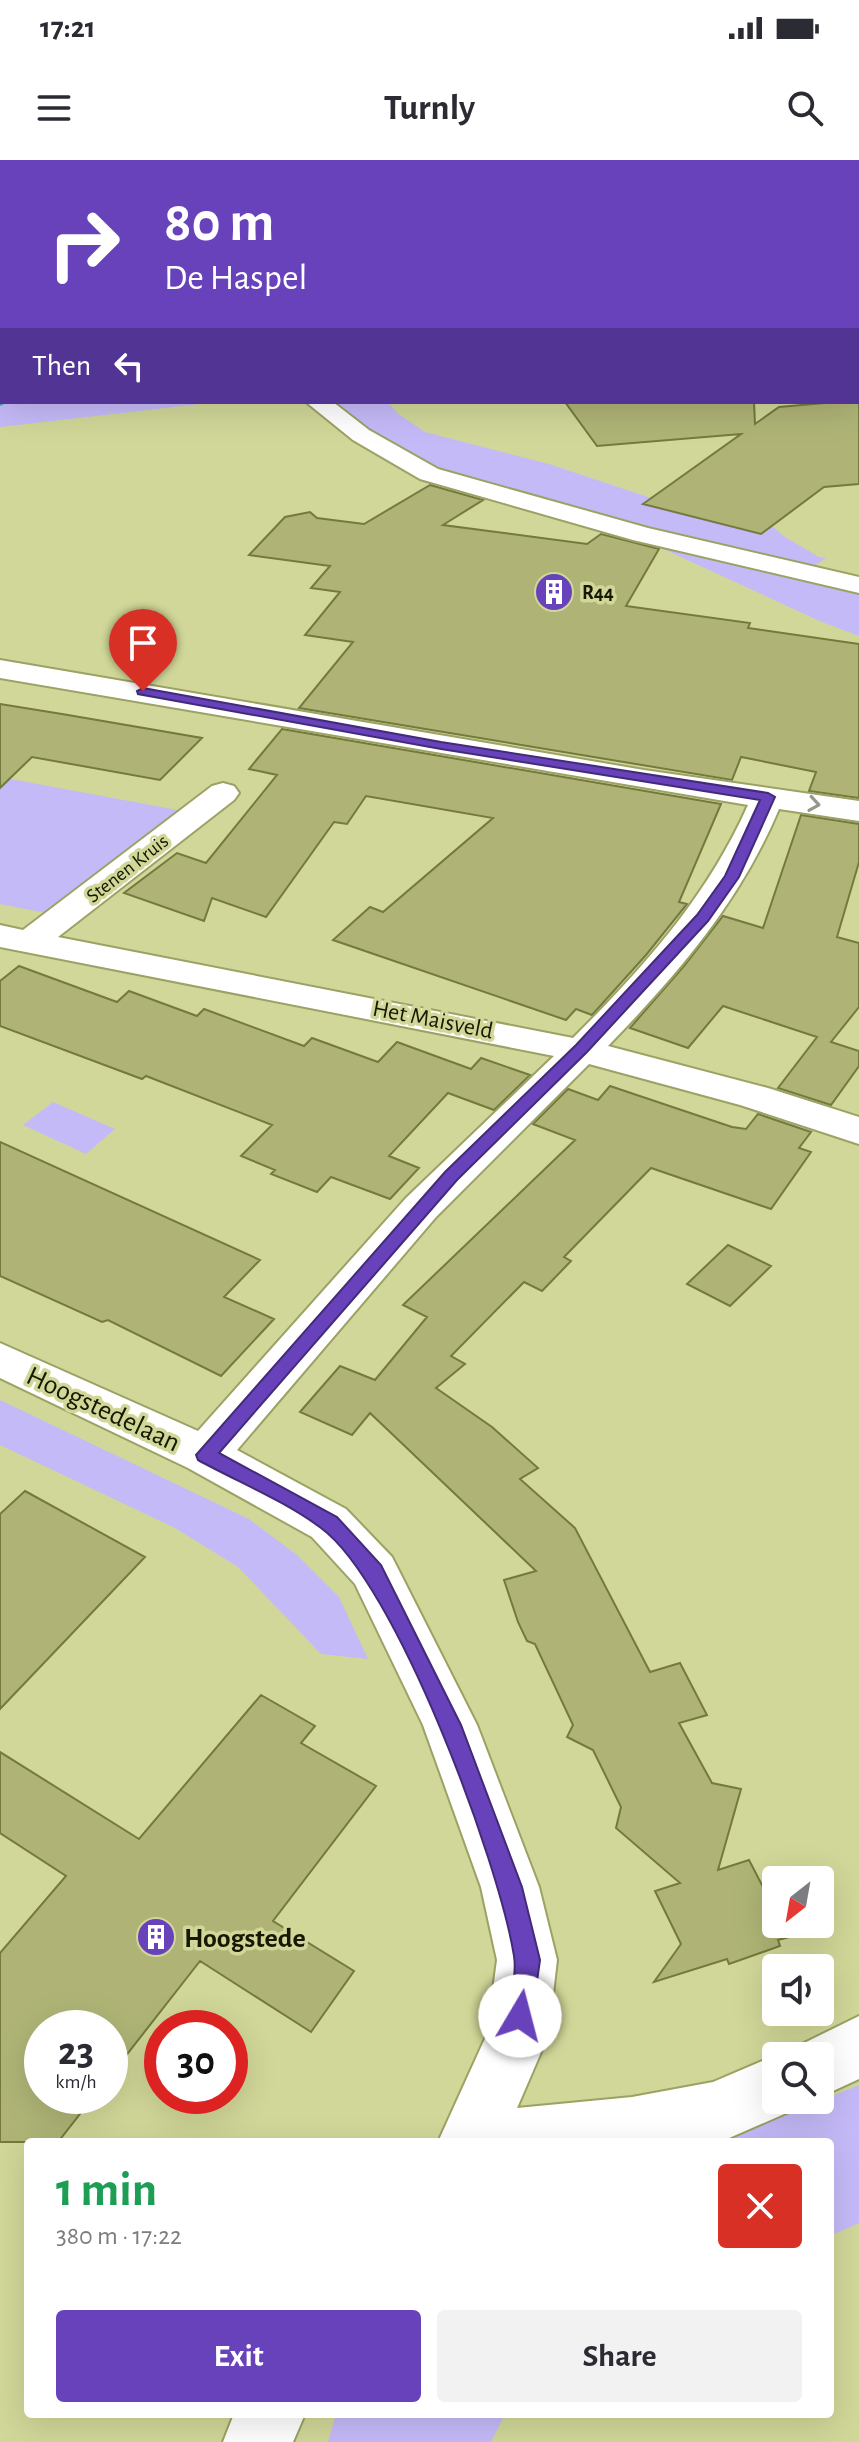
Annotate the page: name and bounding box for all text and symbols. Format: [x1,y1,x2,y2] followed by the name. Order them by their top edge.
[40,13,96,43] text: 17:21
[32,86,76,130] icon: menu
[783,86,827,130] icon: search
[384,90,475,126] text: Turnly
[32,192,136,296] icon: right
[164,195,274,251] text: 80 m
[164,260,307,296] text: De Haspel
[107,344,151,388] icon: left
[32,351,91,381] text: Then
[533,571,575,613] building icon: R44
[582,583,614,603] place label: R44
[109,609,177,691] pin
[121,621,165,665] icon: arrive
[807,795,820,812] one-way arrow
[83,831,172,907] street label: Stenen Kruis
[370,997,495,1043] street label: Het Maisveld
[22,1362,184,1458] street label: Hoogstedelaan
[762,1866,834,1938] north arrow
[762,1866,834,2114] map controls
[135,1916,177,1958] building icon: Hoogstede
[184,1925,306,1953] place label: Hoogstede
[762,1954,834,2026] button: sound
[478,1974,562,2058] position arrow
[144,2010,248,2114] speed limit sign: 30
[58,2032,94,2072] text: 23
[762,2042,834,2114] button: search
[55,2072,97,2092] text: km/h
[718,2164,802,2248] button: close
[56,2167,157,2215] text: 1 min
[56,2223,182,2249] text: 380 m · 17:22
[56,2310,421,2402] button: Exit
[437,2310,802,2402] button: Share

